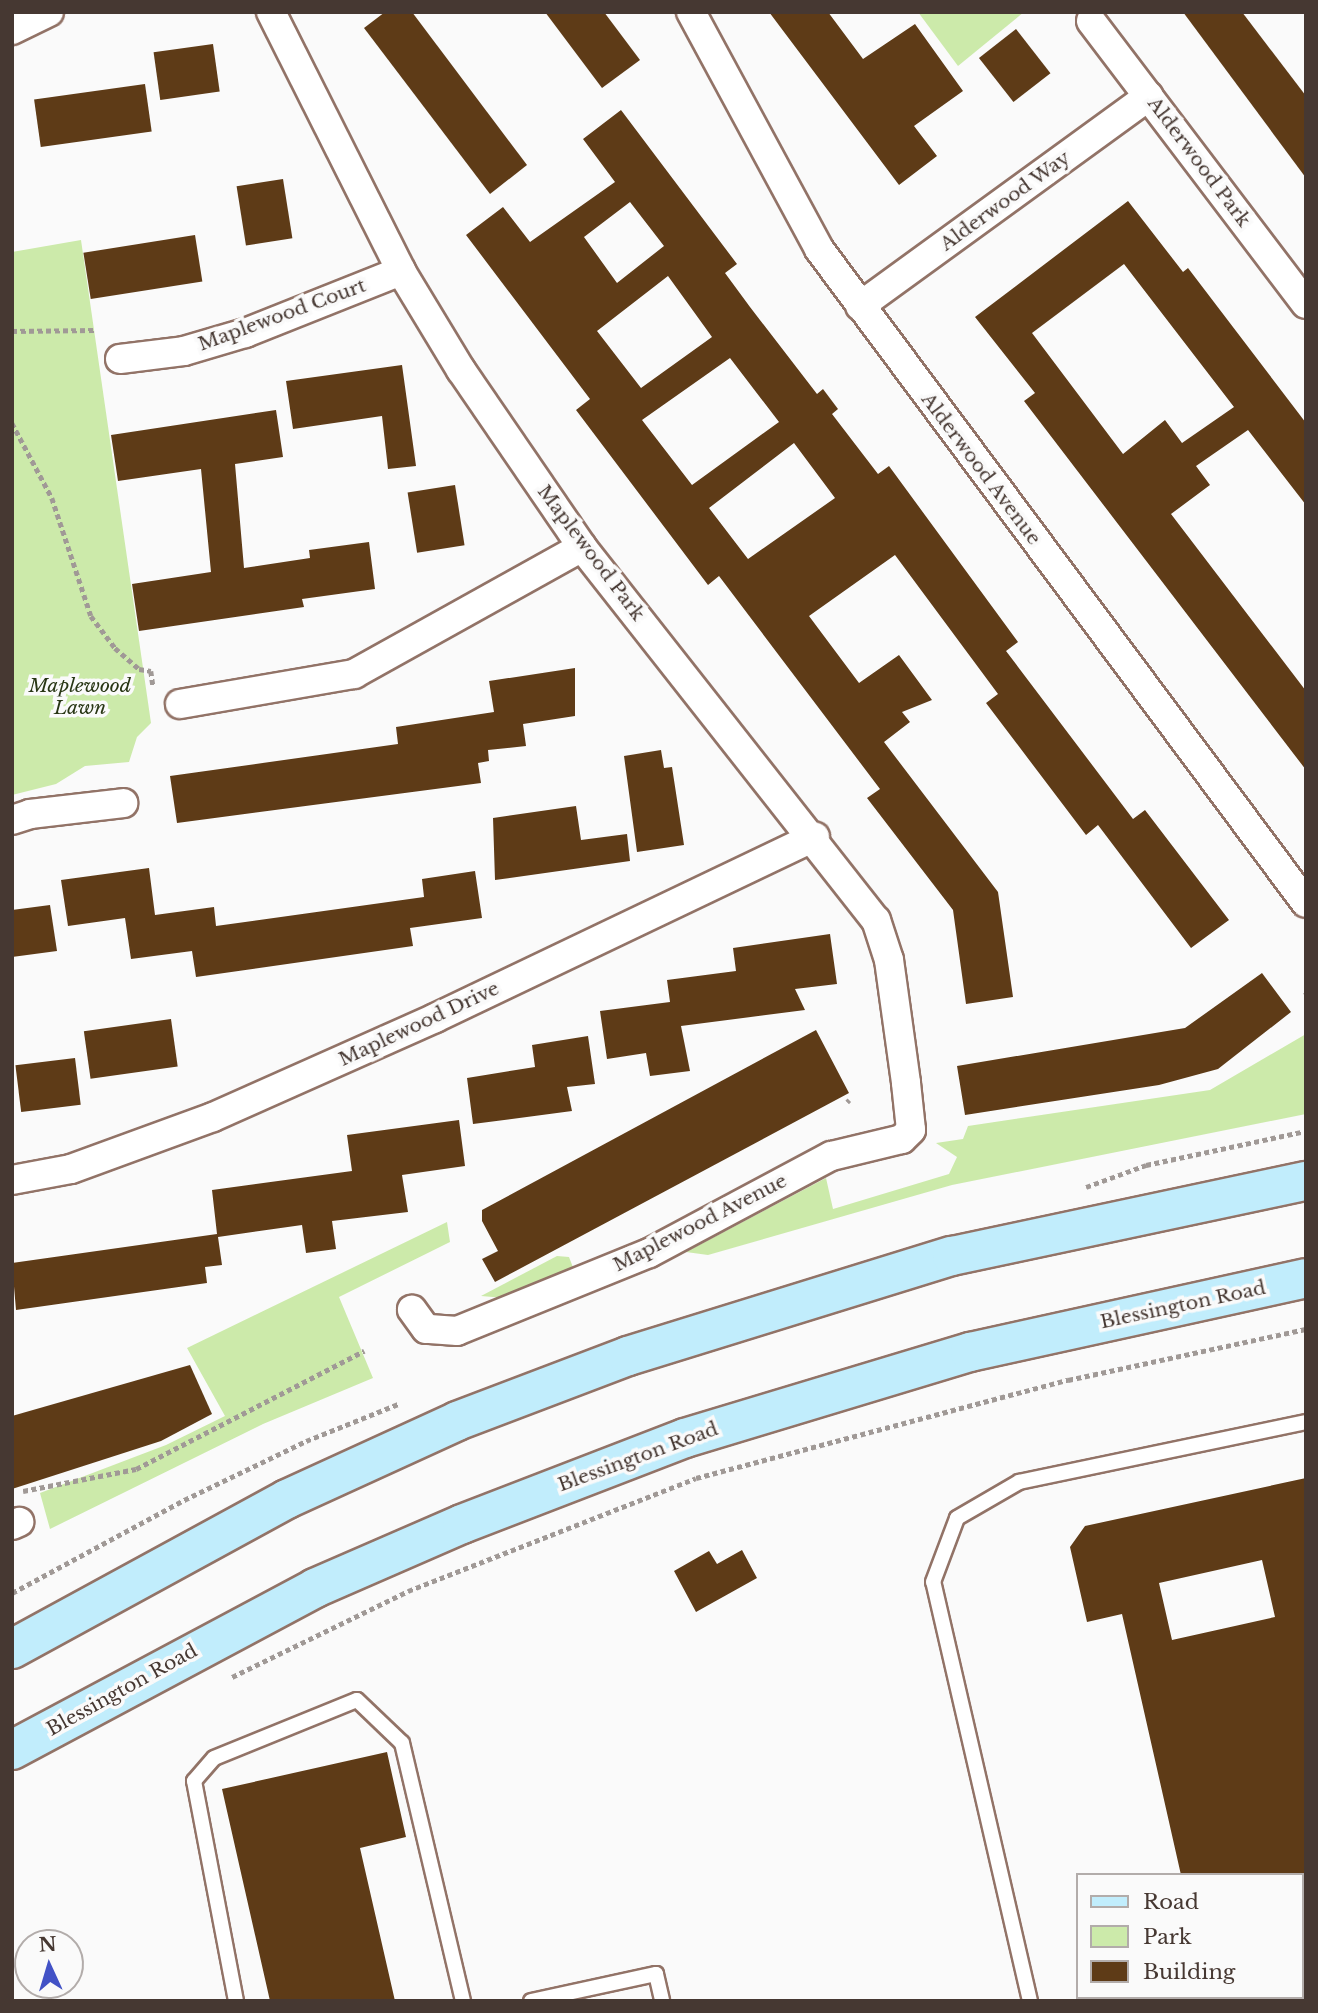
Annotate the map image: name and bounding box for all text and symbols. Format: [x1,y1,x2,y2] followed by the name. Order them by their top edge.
[1143,93,1255,231] street label: Alderwood Park
[935,146,1075,256] street label: Alderwood Way
[195,274,369,356] street label: Maplewood Court
[916,388,1046,550] street label: Alderwood Avenue
[533,481,649,625] street label: Maplewood Park
[29,675,131,719] park label: Maplewood Lawn
[335,977,503,1071] street label: Maplewood Drive
[609,1169,791,1277] street label: Maplewood Avenue
[1098,1276,1268,1334] street label: Blessington Road
[555,1417,721,1497] street label: Blessington Road
[43,1639,201,1741] street label: Blessington Road
[1076,1873,1304,1999] legend
[1143,1889,1199,1915] text: Road
[1143,1924,1192,1950] text: Park
[14,1929,84,1999] north arrow
[38,1932,57,1957] text: N
[1143,1959,1235,1985] text: Building

